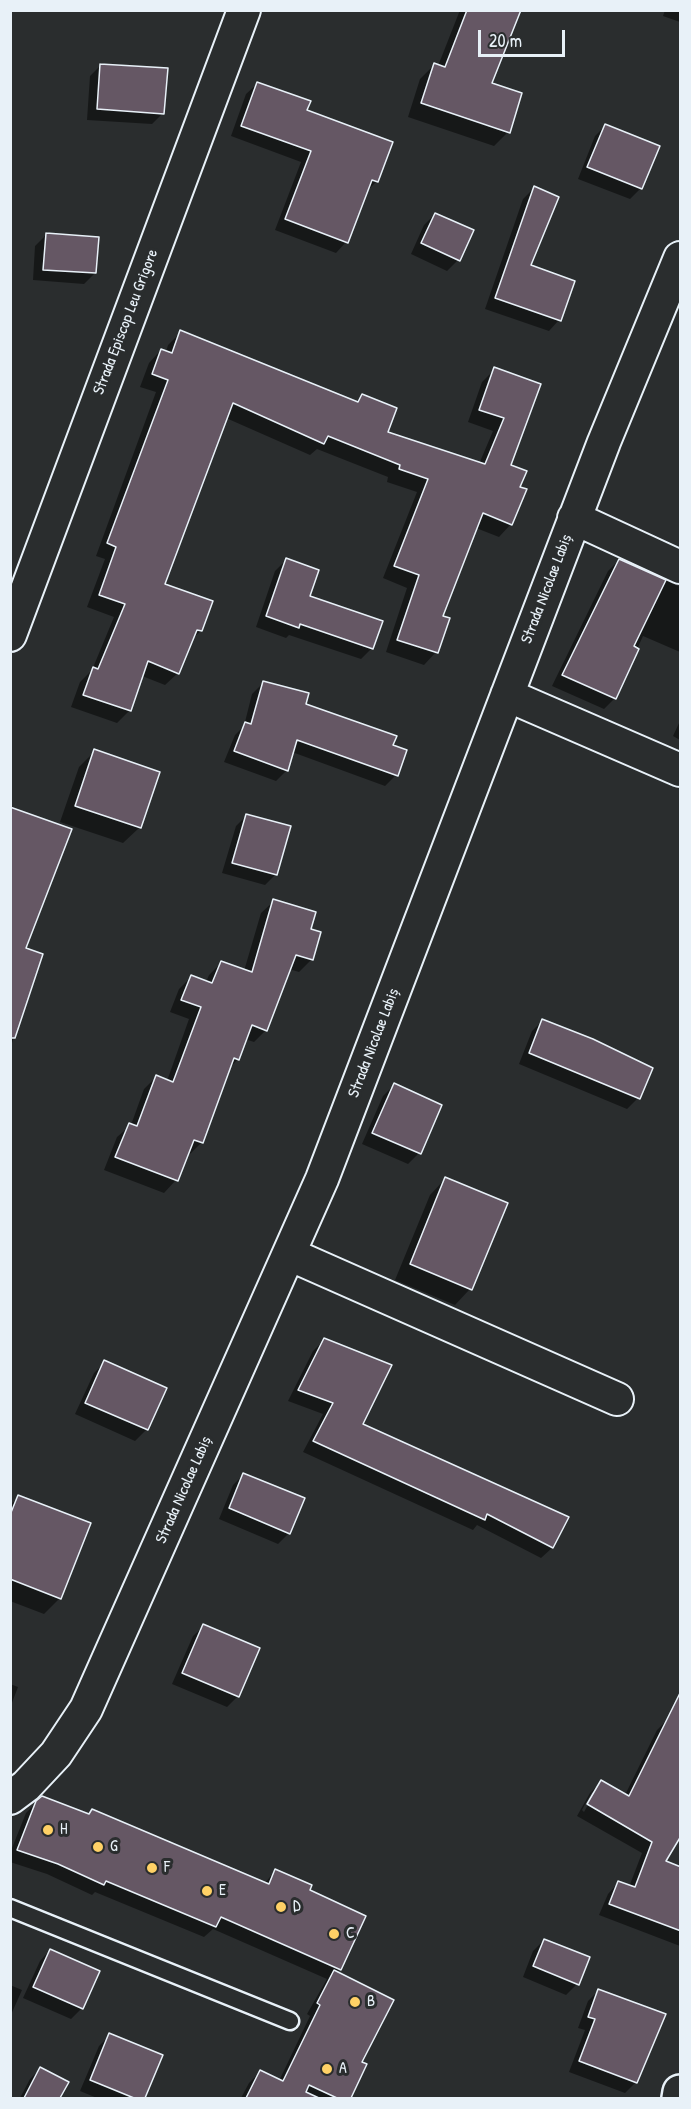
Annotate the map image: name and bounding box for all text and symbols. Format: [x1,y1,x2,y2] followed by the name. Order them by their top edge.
[481,18,568,56] scale bar
[489,28,522,53] text: 20 m
[89,247,163,397] street label: Strada Episcop Leu Grigore
[517,532,577,646] street label: Strada Nicolae Labiș
[344,986,404,1100] street label: Strada Nicolae Labiș
[152,1433,216,1547] street label: Strada Nicolae Labiș
[60,1820,67,1840] place label: H
[41,1823,55,1837] marker: H
[110,1837,118,1857] place label: G
[91,1840,105,1854] marker: G
[164,1858,170,1878] place label: F
[145,1861,159,1875] marker: F
[219,1881,226,1901] place label: E
[200,1884,214,1898] marker: E
[293,1897,301,1917] place label: D
[274,1900,288,1914] marker: D
[346,1924,355,1944] place label: C
[327,1927,341,1941] marker: C
[367,1992,375,2012] place label: B
[348,1995,362,2009] marker: B
[339,2059,347,2079] place label: A
[320,2062,334,2076] marker: A

